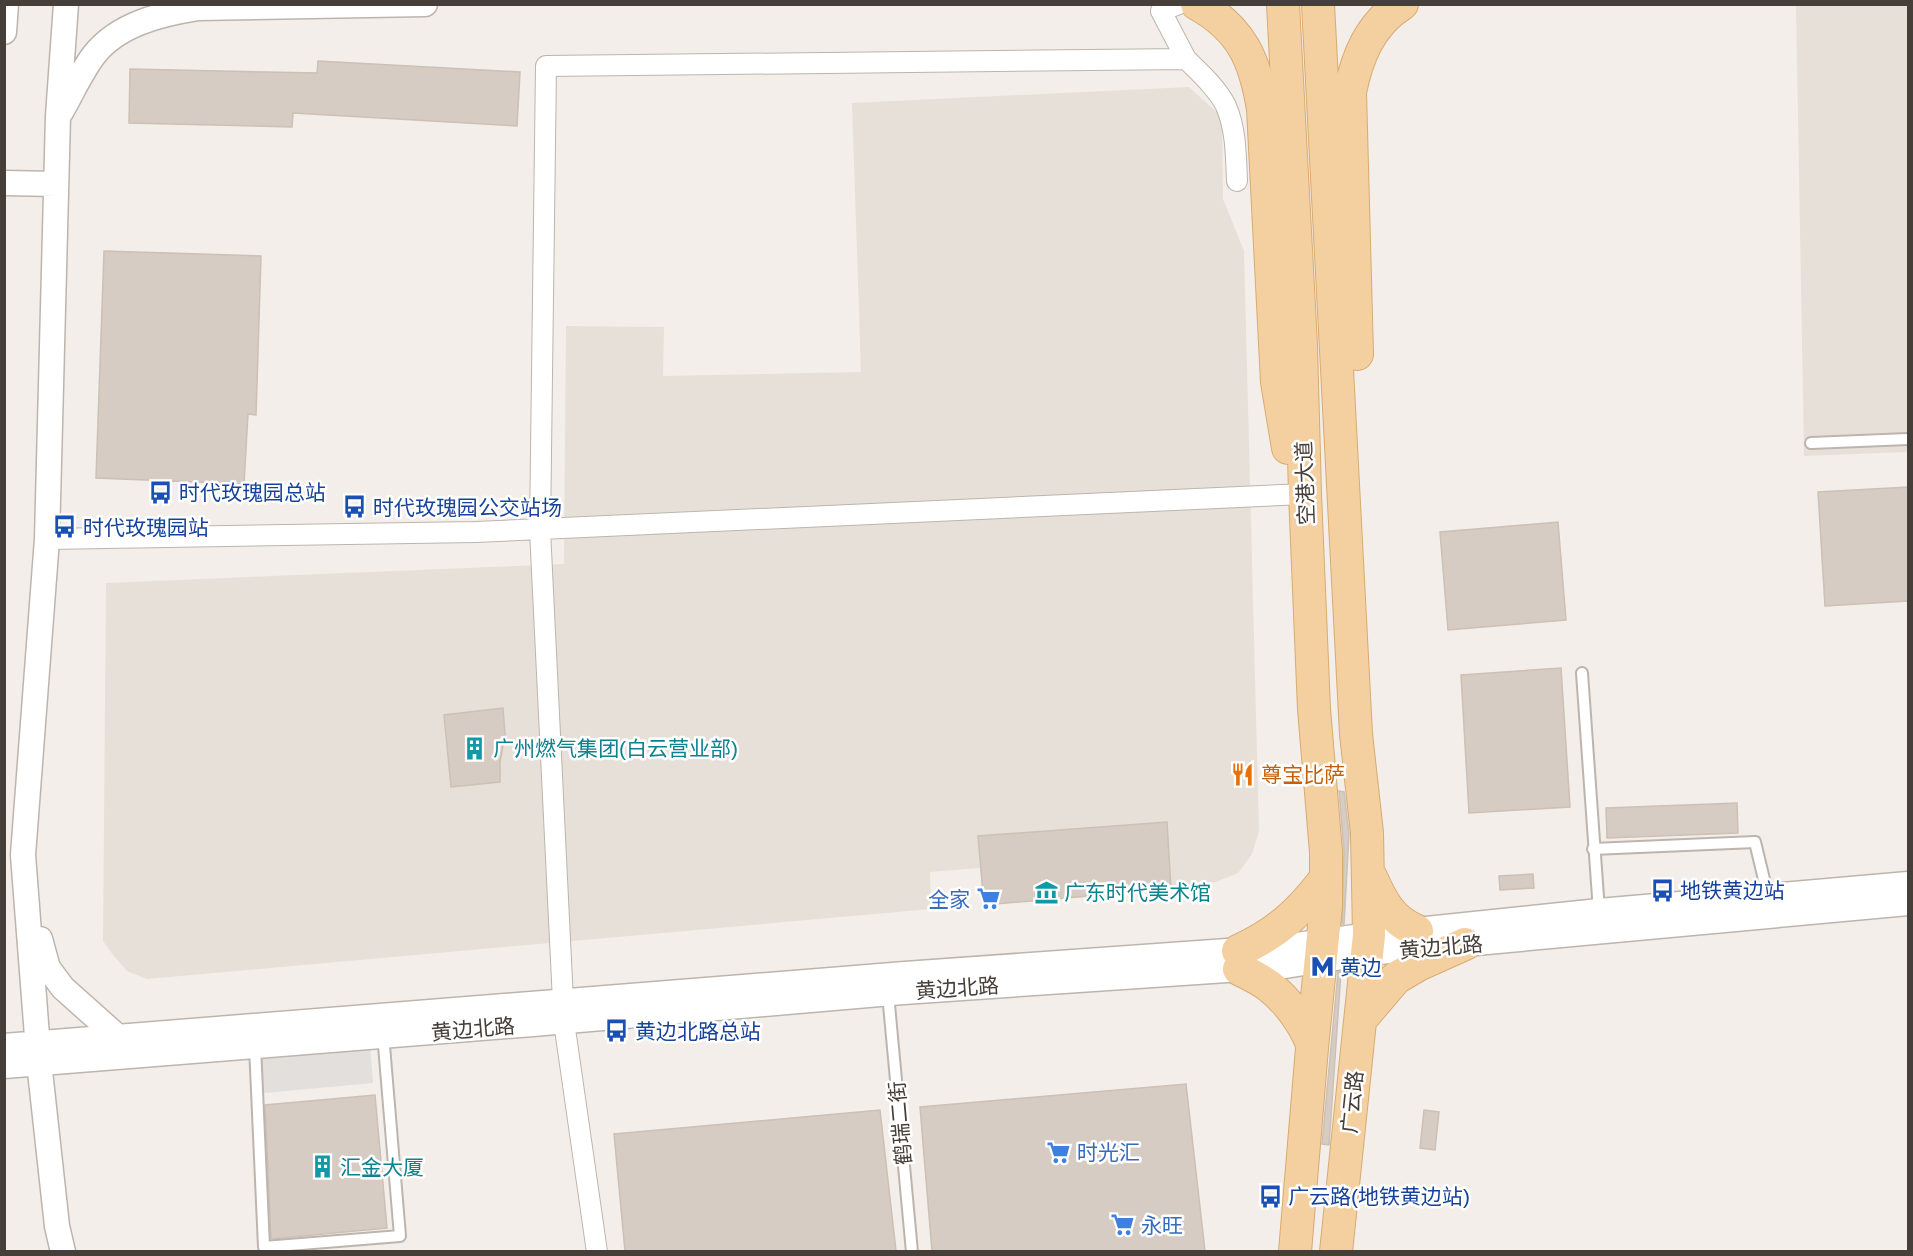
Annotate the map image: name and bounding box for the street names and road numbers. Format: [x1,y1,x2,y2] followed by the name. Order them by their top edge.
[1292,441,1318,525] street label: 空港大道
[1398,932,1484,962] street label: 黄边北路
[914,974,1000,1002] street label: 黄边北路
[430,1014,516,1044] street label: 黄边北路
[1337,1069,1367,1135] street label: 广云路
[885,1080,915,1166] street label: 鹤瑞二街

